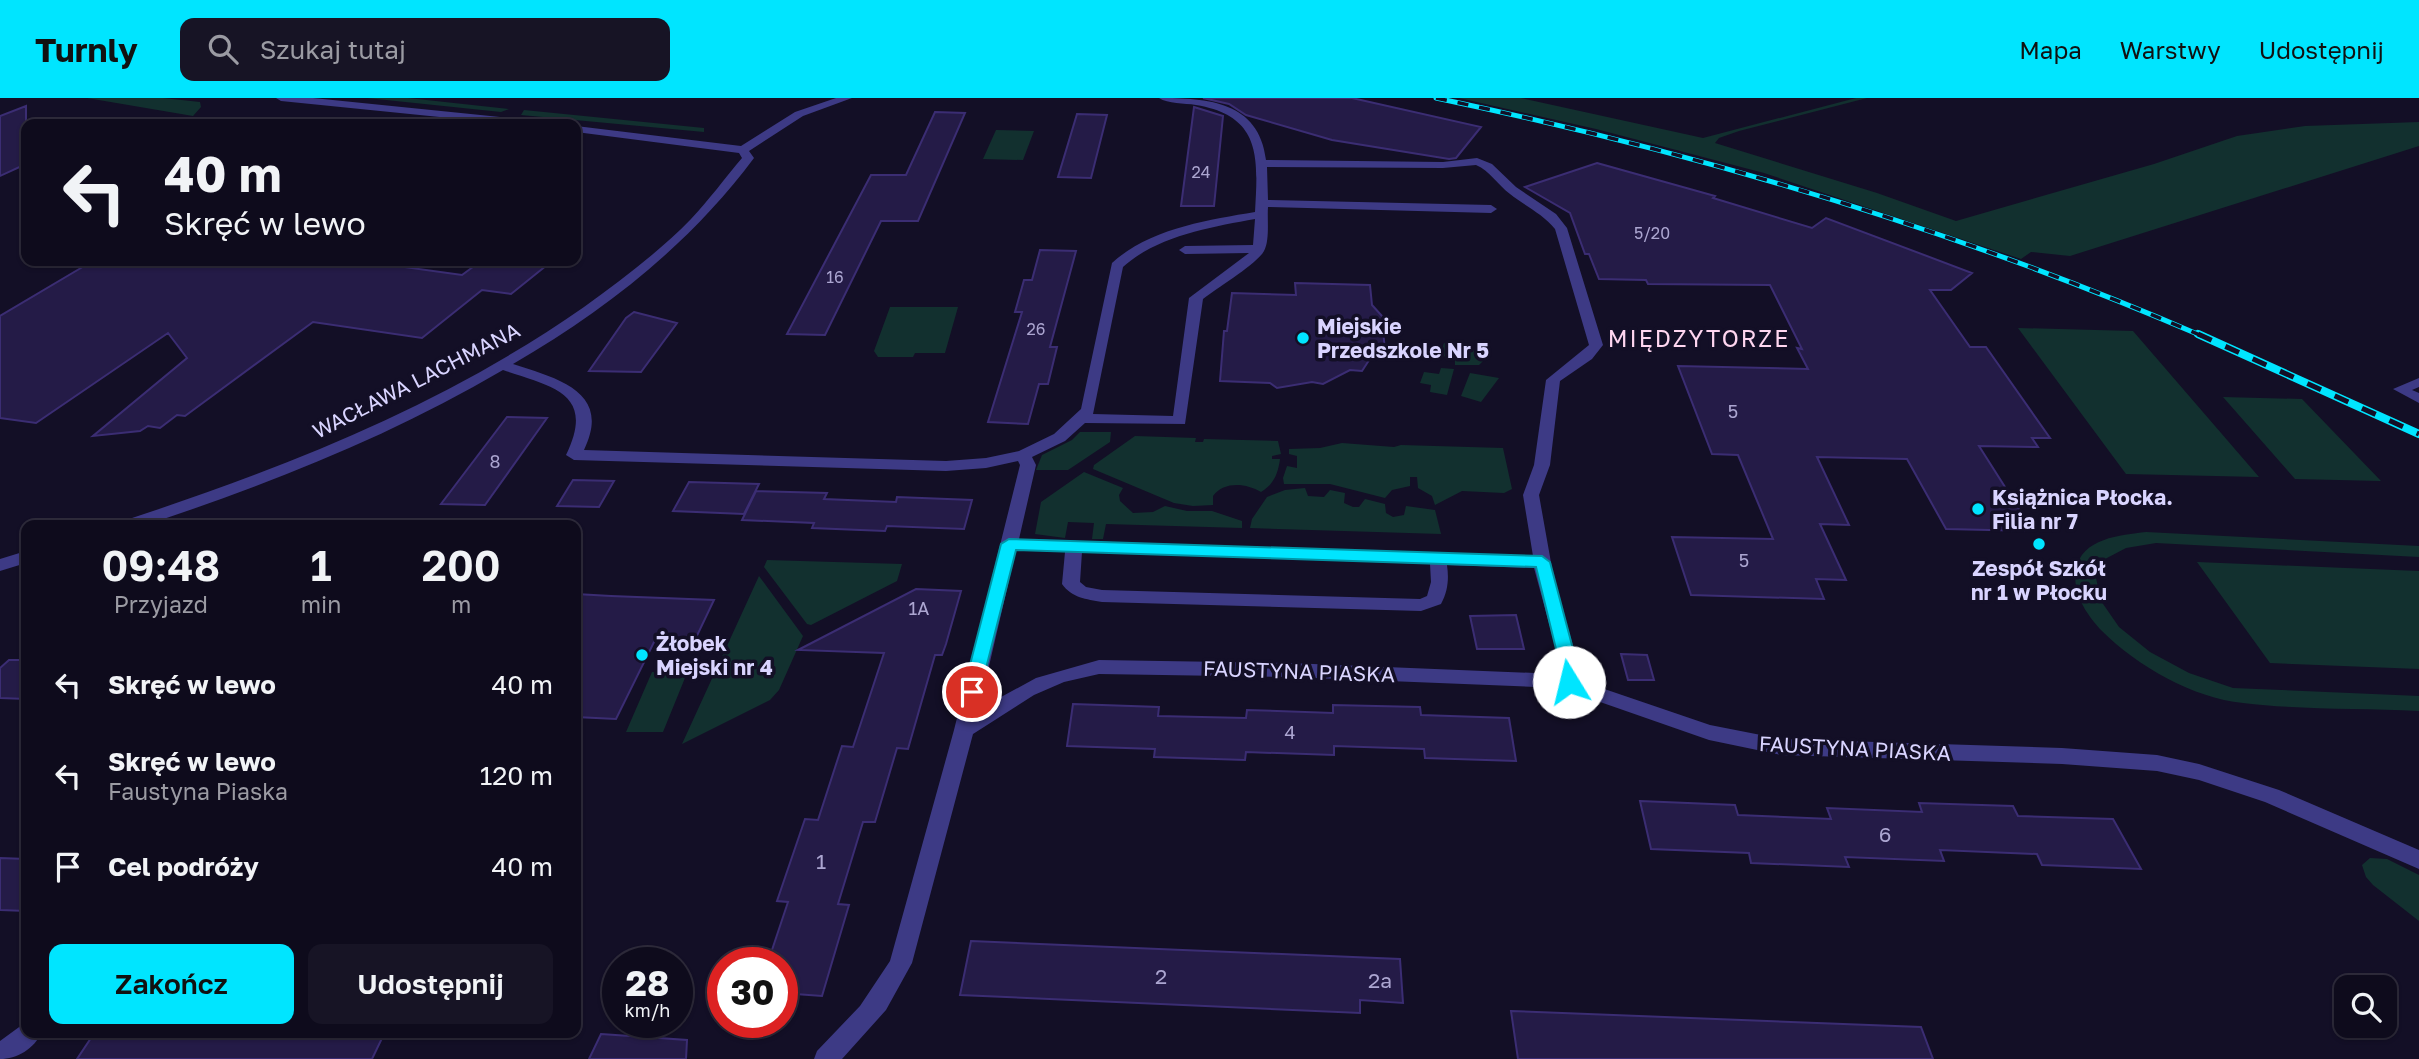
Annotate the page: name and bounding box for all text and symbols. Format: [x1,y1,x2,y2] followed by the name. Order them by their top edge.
[180,18,670,81] search box
[35,30,138,69] text: Turnly
[204,30,242,68] icon: search
[260,34,406,65] text: Szukaj tutaj
[2019,35,2082,64] text: Mapa
[2120,35,2221,64] text: Warstwy
[2259,35,2384,64] text: Udostępnij
[164,144,282,203] text: 40 m
[49,147,140,238] icon: left
[1191,162,1211,182] house number: 24
[164,204,366,242] text: Skręć w lewo
[1634,223,1670,243] house number: 5/20
[826,267,844,287] house number: 16
[1317,313,1489,363] place label: Miejskie Przedszkole Nr 5
[308,316,524,444] street label: WACŁAWA LACHMANA
[1027,319,1045,339] house number: 26
[1608,324,1790,352] district label: MIĘDZYTORZE
[1295,330,1311,346] marker: Miejskie Przedszkole Nr 5
[1728,400,1738,422] house number: 5
[490,450,500,472] house number: 8
[1992,484,2173,534] place label: Książnica Płocka. Filia nr 7
[1970,501,1986,517] marker: Książnica Płocka. Filia nr 7
[2031,536,2047,552] marker: Zespół Szkół nr 1 w Płocku
[101,540,220,590] text: 09:48
[310,540,332,590] text: 1
[422,540,501,590] text: 200
[1739,549,1749,571] house number: 5
[1971,555,2107,605] place label: Zespół Szkół nr 1 w Płocku
[114,590,208,618] text: Przyjazd
[301,590,341,618] text: min
[451,590,471,618] text: m
[909,597,929,619] house number: 1A
[656,630,773,680] place label: Żłobek Miejski nr 4
[1532,645,1606,719] position arrow
[634,647,650,663] marker: Żłobek Miejski nr 4
[1202,655,1396,687] street label: FAUSTYNA PIASKA
[942,662,1002,722] pin
[49,666,87,704] icon: left
[108,669,276,700] text: Skręć w lewo
[492,669,553,700] text: 40 m
[953,673,991,711] icon: arrive
[1285,721,1296,743] house number: 4
[1758,730,1952,766] street label: FAUSTYNA PIASKA
[108,746,276,777] text: Skręć w lewo
[49,757,87,795] icon: left
[480,760,553,791] text: 120 m
[108,777,288,805] text: Faustyna Piaska
[1879,821,1891,847] house number: 6
[49,848,87,886] icon: arrive
[816,848,826,874] house number: 1
[108,851,259,882] text: Cel podróży
[492,851,553,882] text: 40 m
[49,944,294,1024] button: Zakończ
[308,944,553,1024] button: Udostępnij
[707,947,798,1038] speed limit sign: 30
[626,962,669,1004] text: 28
[1155,963,1167,989] house number: 2
[1368,967,1392,993] house number: 2a
[2334,975,2397,1038] map controls
[2334,975,2397,1038] button: search
[625,999,670,1021] text: km/h

